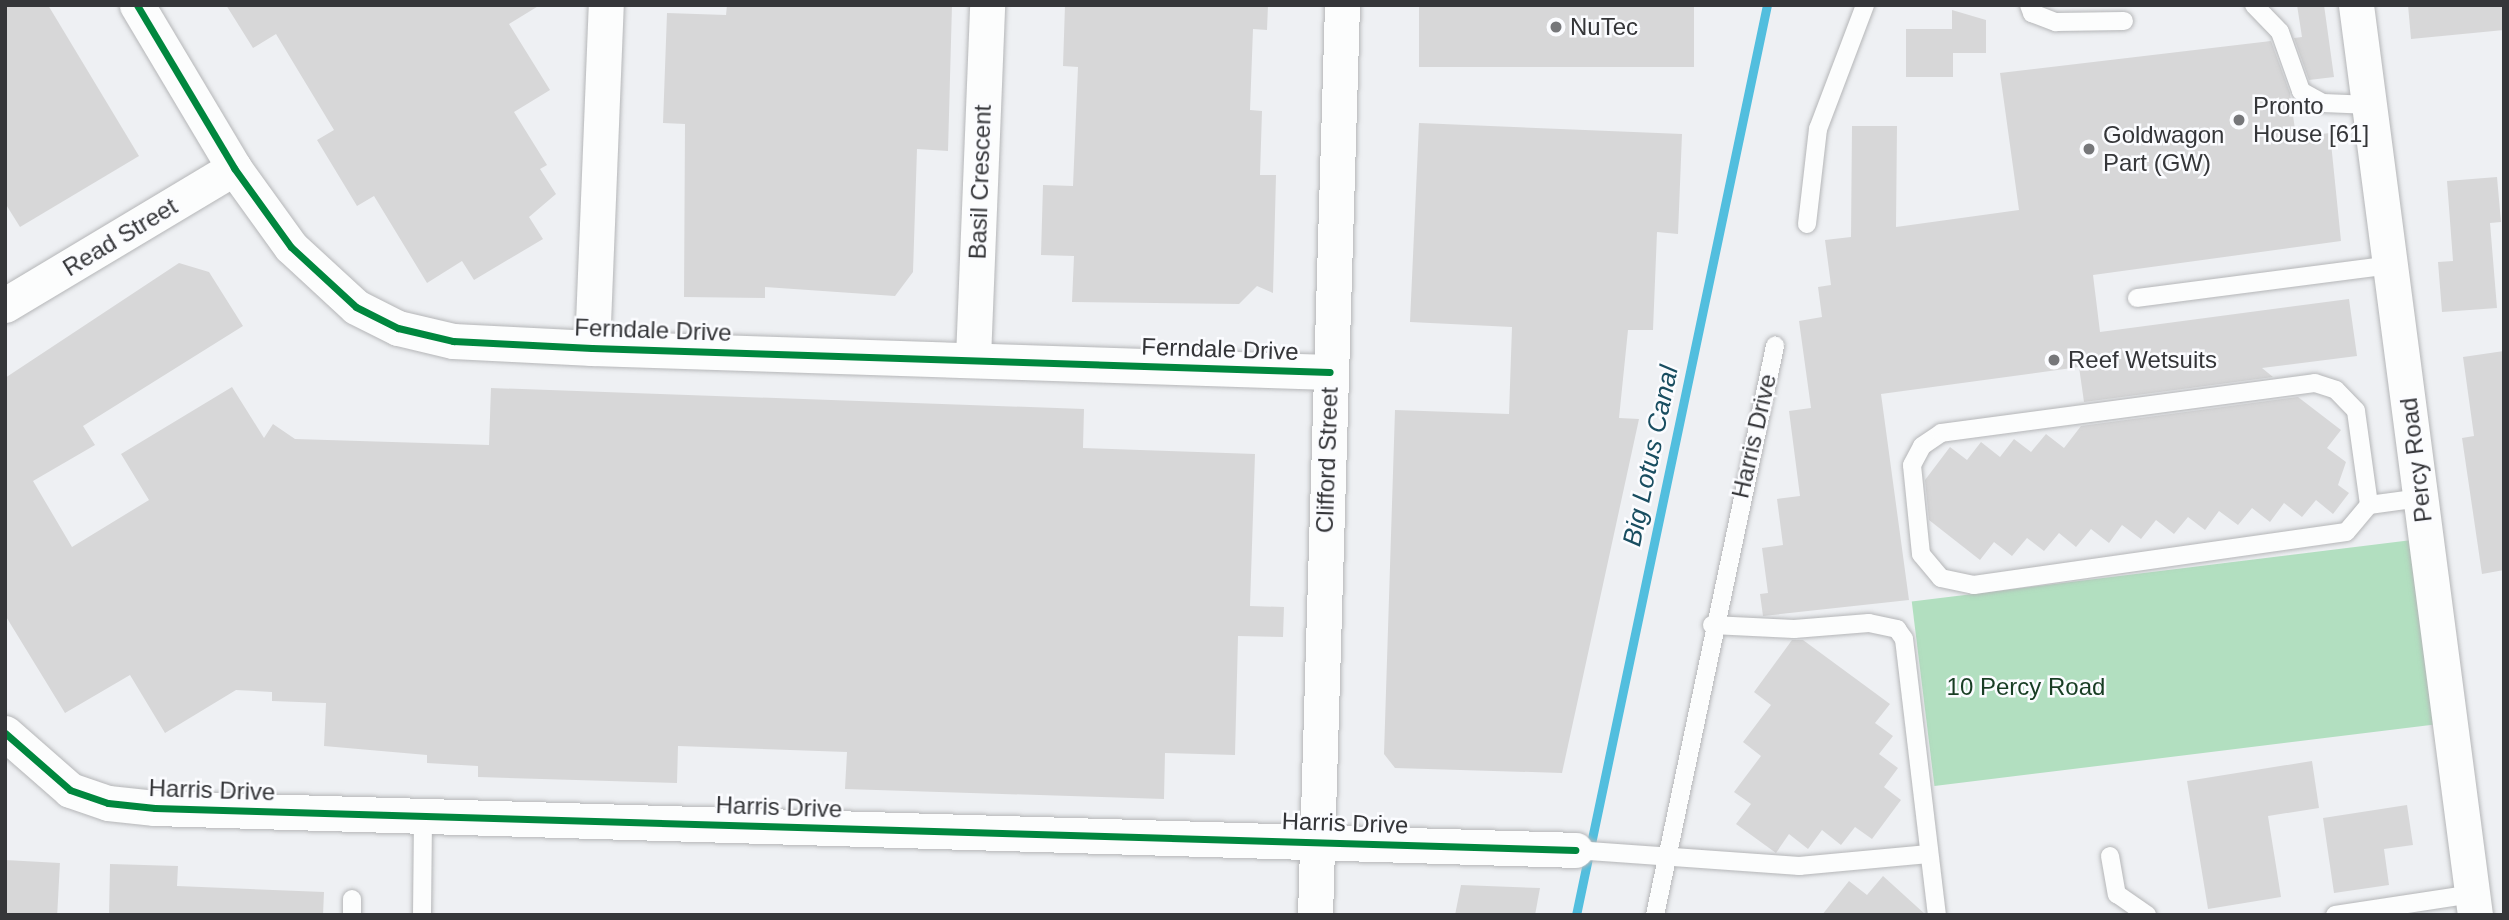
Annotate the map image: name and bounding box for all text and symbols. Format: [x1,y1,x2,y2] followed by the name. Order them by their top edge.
[1570,13,1638,41] place label: NuTec
[1548,19,1564,35] marker: NuTec
[2253,92,2369,148] place label: Pronto House [61]
[963,104,997,260] street label: Basil Crescent
[2231,112,2247,128] marker: Pronto House [61]
[2103,121,2224,177] place label: Goldwagon Part (GW)
[2081,141,2097,157] marker: Goldwagon Part (GW)
[58,192,182,282] street label: Read Street
[574,313,732,347] street label: Ferndale Drive
[1141,332,1299,366] street label: Ferndale Drive
[2068,346,2217,374] place label: Reef Wetsuits
[2046,352,2062,368] marker: Reef Wetsuits
[1617,363,1685,549] water label: Big Lotus Canal
[1726,371,1782,501] street label: Harris Drive
[1310,386,1344,534] street label: Clifford Street
[2394,396,2438,524] street label: Percy Road
[1947,673,2105,701] park label: 10 Percy Road
[148,773,276,807] street label: Harris Drive
[715,790,843,824] street label: Harris Drive
[1281,806,1409,840] street label: Harris Drive

